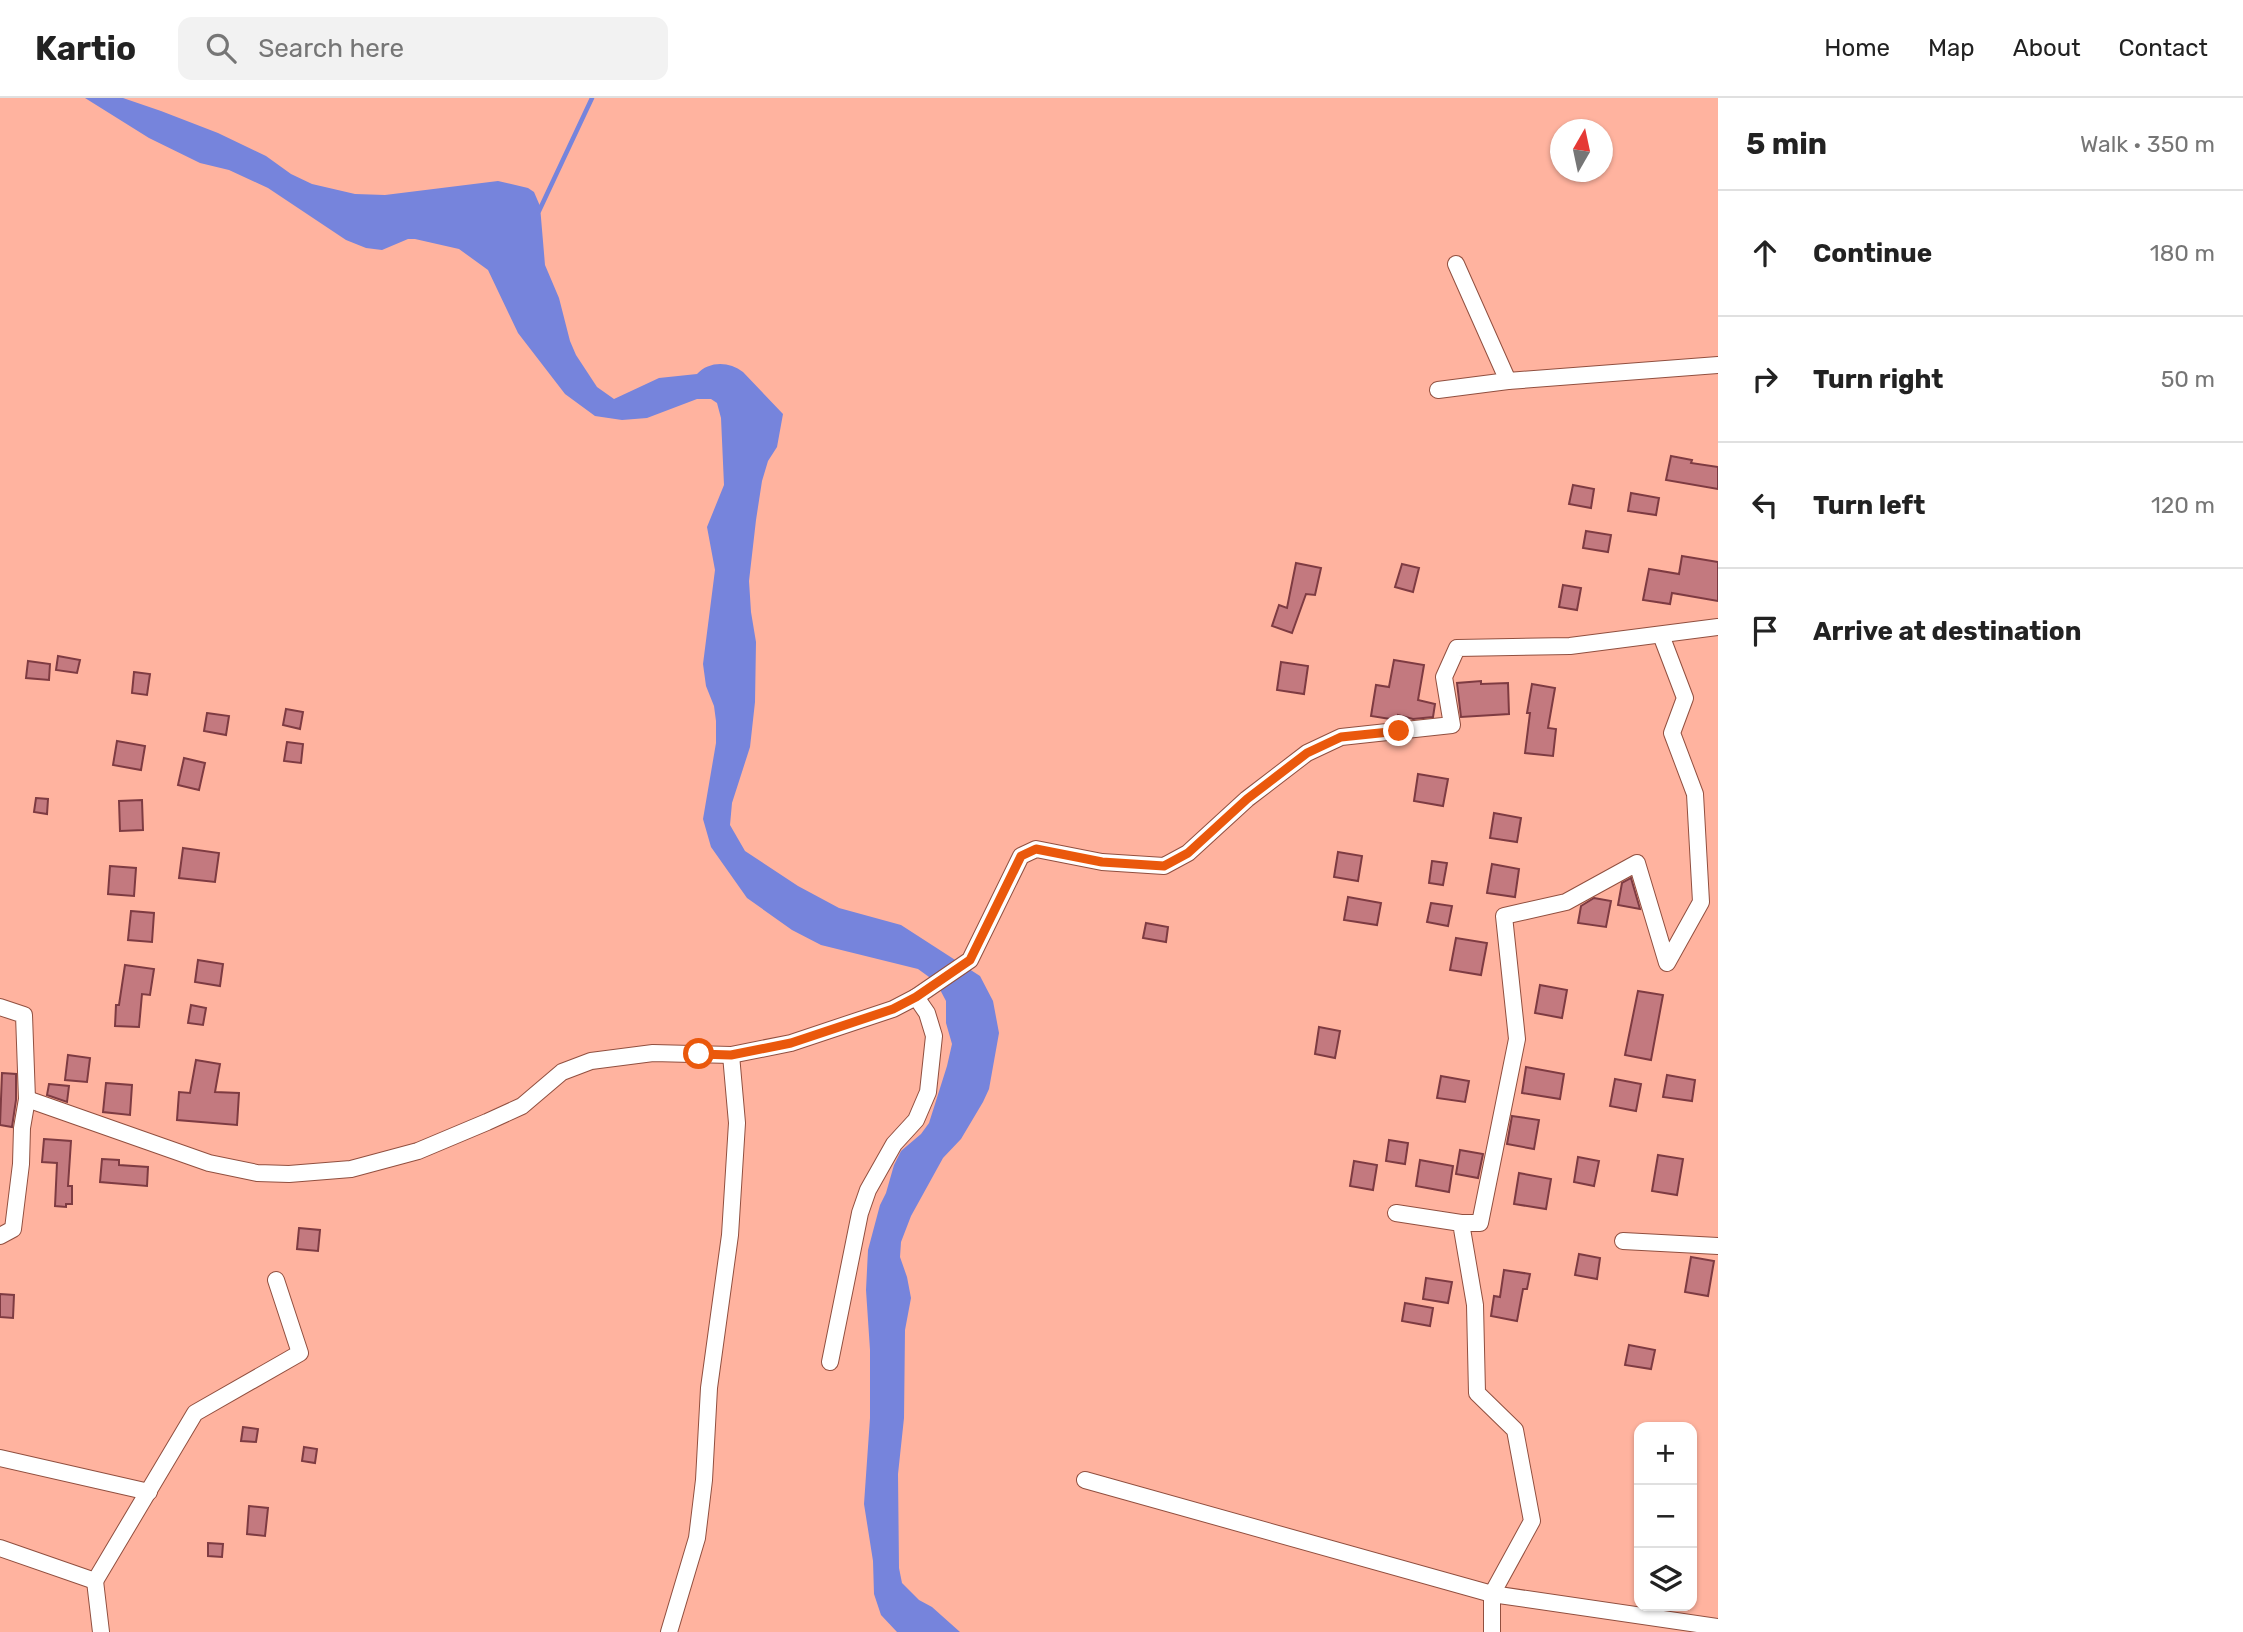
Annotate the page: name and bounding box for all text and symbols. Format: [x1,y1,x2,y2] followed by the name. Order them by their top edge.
[178,17,668,80] search box
[35,29,136,68] text: Kartio
[202,29,240,67] icon: search
[258,33,404,64] text: Search here
[1824,34,1890,62] text: Home
[1928,34,1975,62] text: Map
[2013,34,2081,62] text: About
[2119,34,2208,62] text: Contact
[1550,119,1613,182] north arrow
[1746,126,1827,162] text: 5 min
[2080,130,2215,158] text: Walk · 350 m
[1746,234,1784,272] icon: ahead
[1813,238,1932,269] text: Continue
[2150,239,2215,267] text: 180 m
[1746,360,1784,398] icon: right
[1813,364,1943,395] text: Turn right
[2161,365,2215,393] text: 50 m
[1746,486,1784,524] icon: left
[1813,490,1925,521] text: Turn left
[2151,491,2215,519] text: 120 m
[1746,612,1784,650] icon: arrive
[1813,616,2081,647] text: Arrive at destination
[1383,715,1414,746] route end
[683,1038,714,1069] route start
[1634,1422,1697,1611] map controls
[1634,1422,1697,1485] button: +
[1634,1485,1697,1548] button: −
[1634,1548,1697,1611] button: layers

